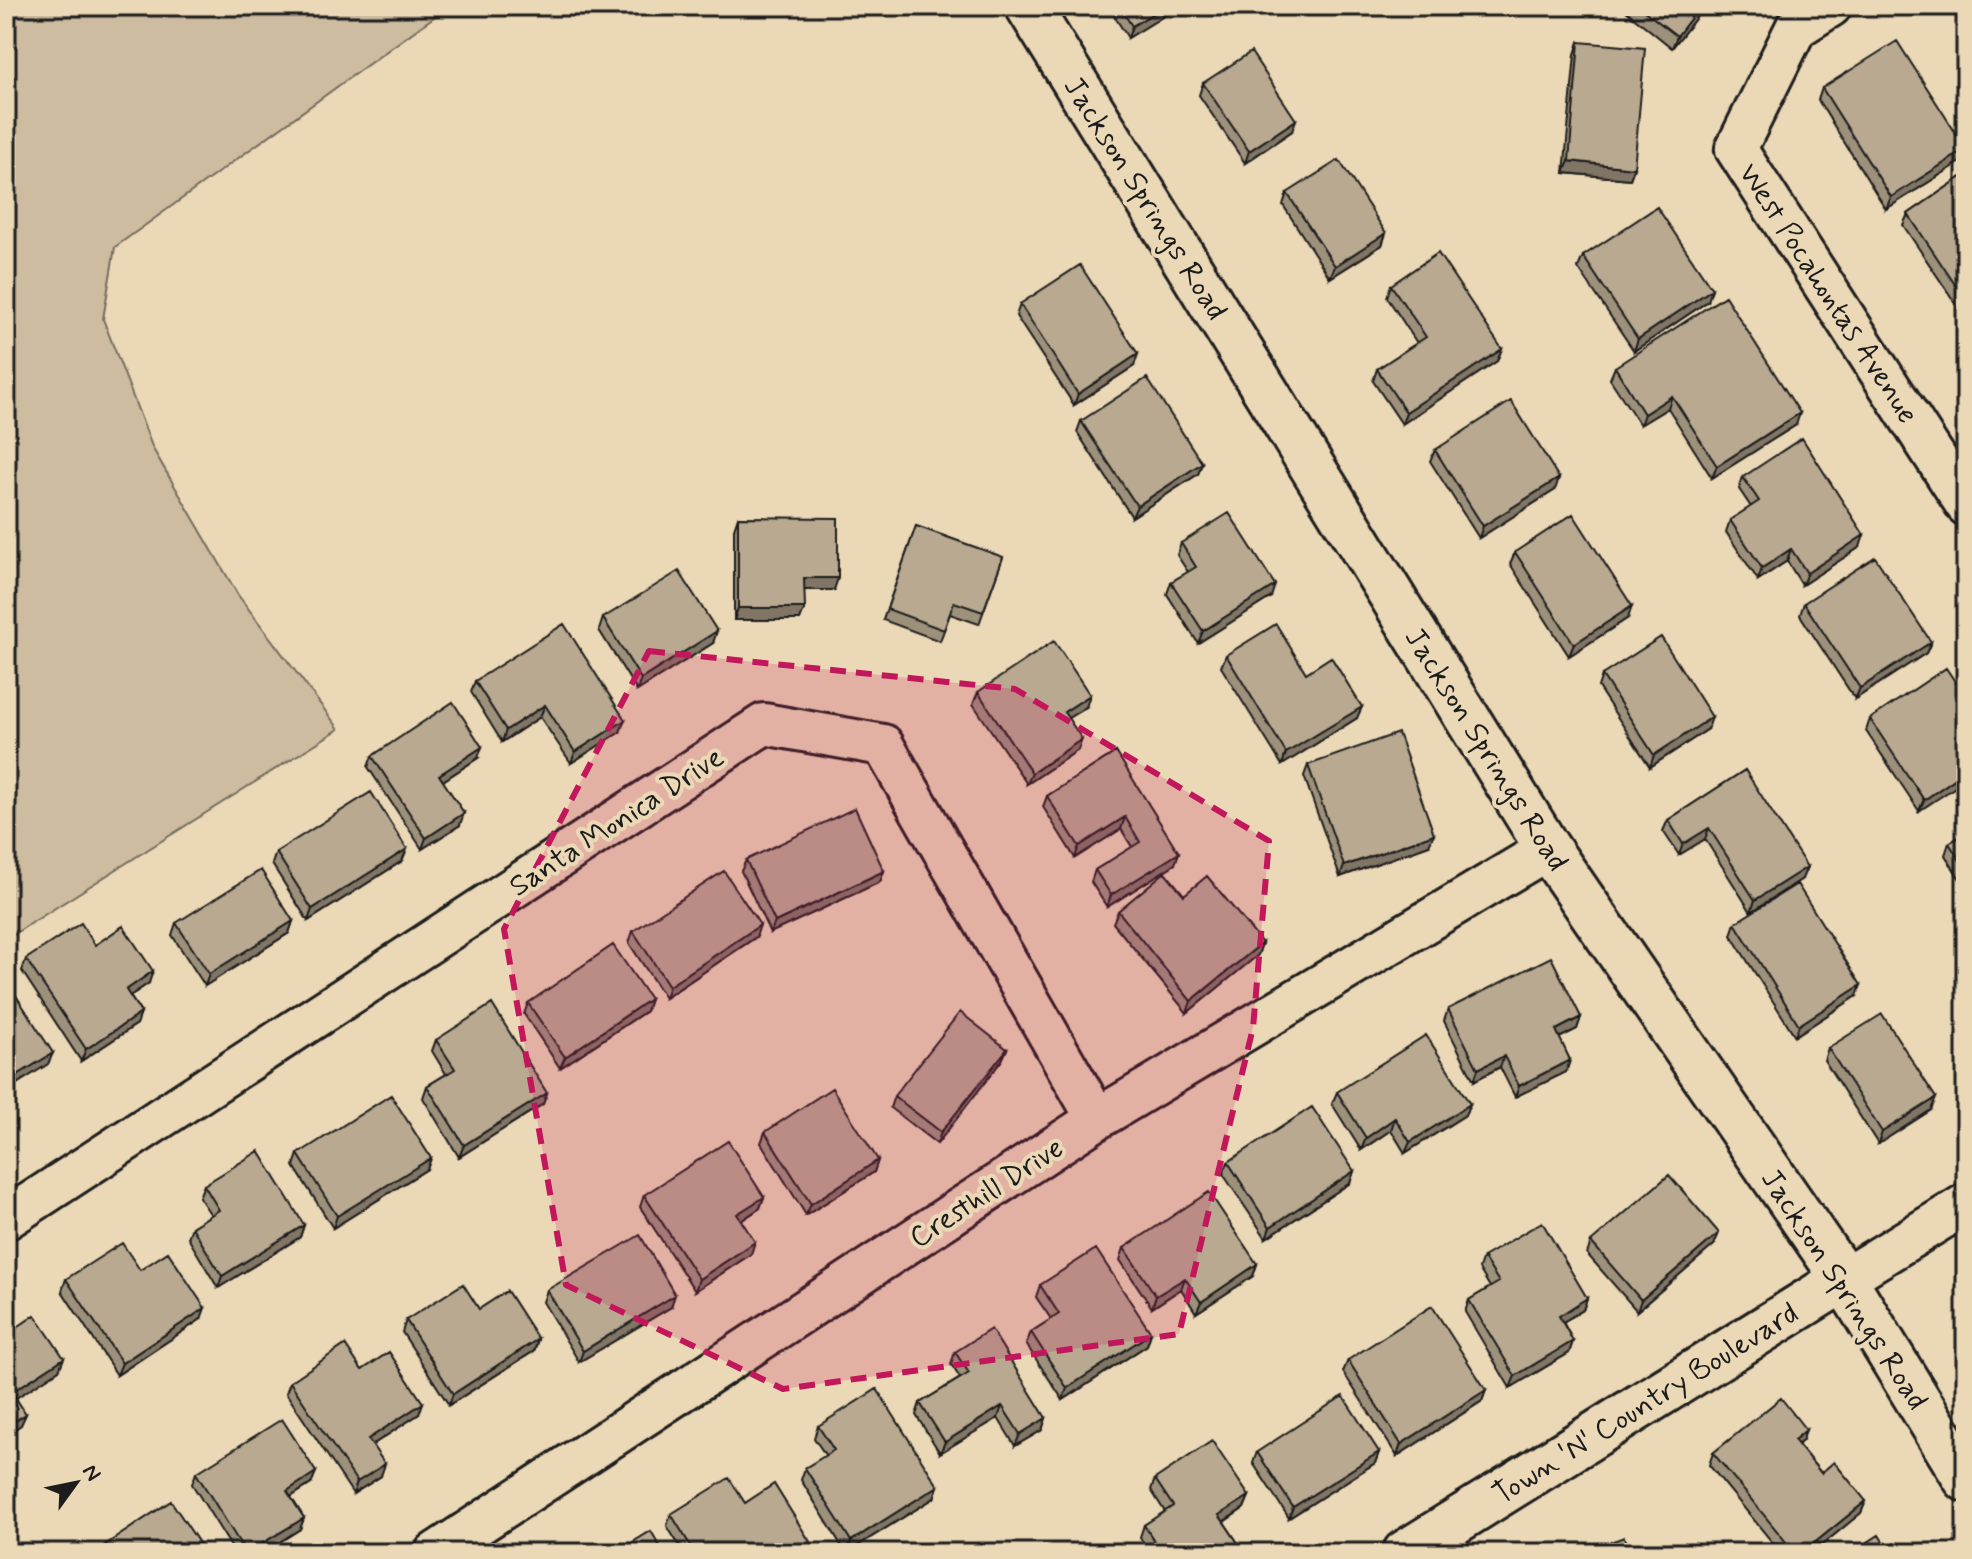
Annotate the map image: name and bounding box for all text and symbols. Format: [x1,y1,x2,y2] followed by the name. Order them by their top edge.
[1054,70,1235,328] street label: Jackson Springs Road
[1729,156,1927,431] street label: West Pocahontas Avenue
[1395,621,1576,879] street label: Jackson Springs Road
[502,738,732,906] street label: Santa Monica Drive
[902,1129,1071,1258] street label: Cresthill Drive
[1751,1162,1936,1418] street label: Jackson Springs Road
[1486,1294,1806,1514] street label: Town 'N' Country Boulevard
[36,1443,116,1523] north arrow
[75,1459,107,1487] text: N

